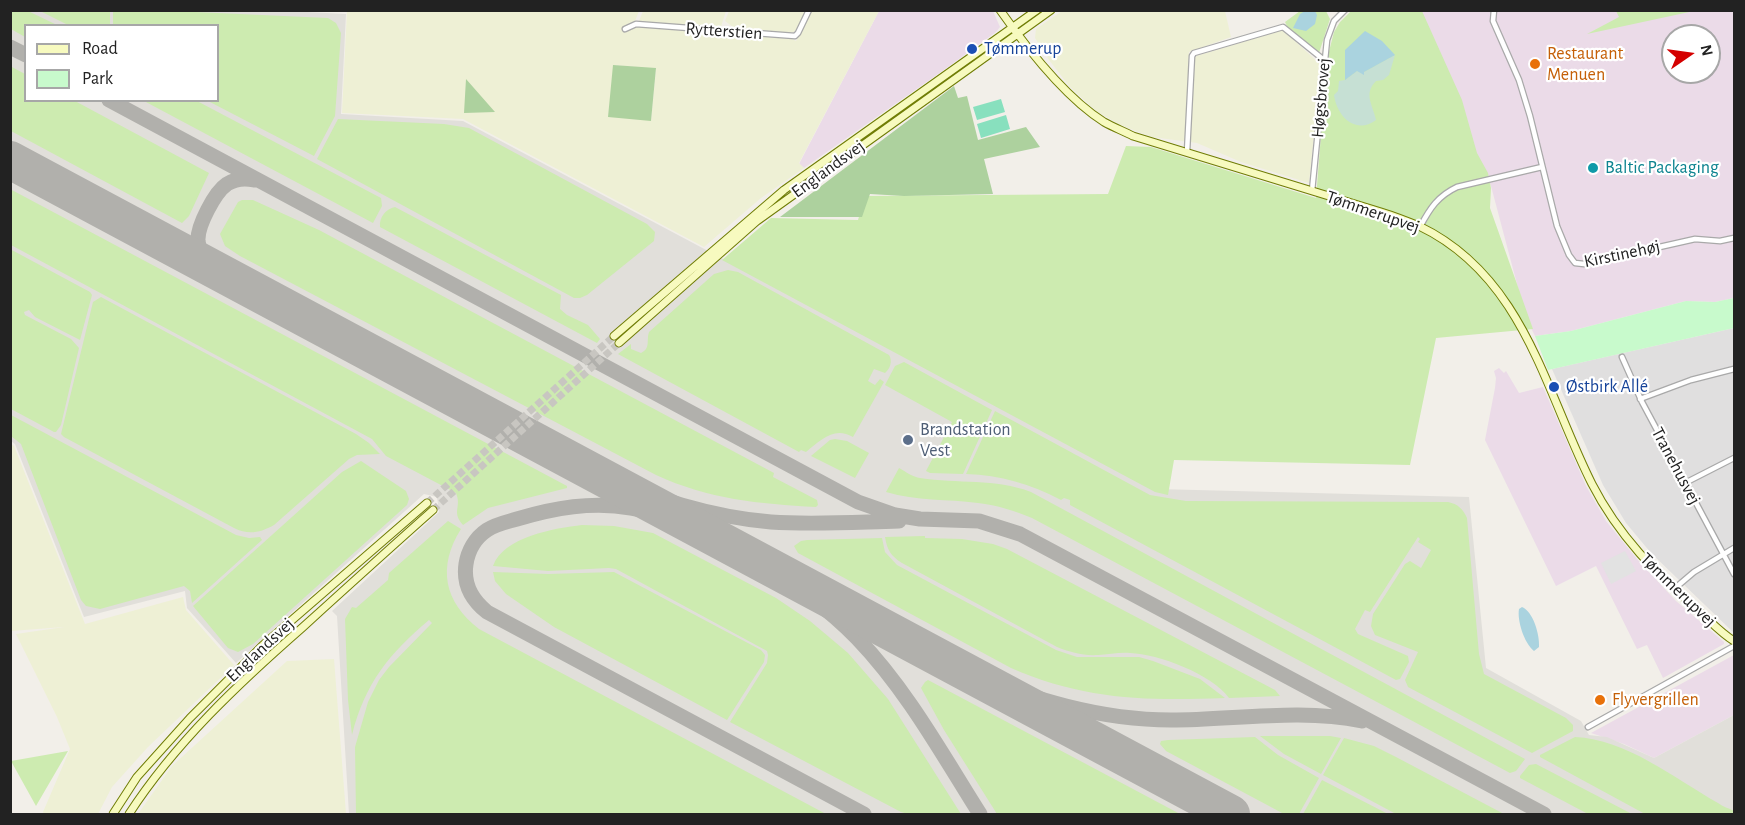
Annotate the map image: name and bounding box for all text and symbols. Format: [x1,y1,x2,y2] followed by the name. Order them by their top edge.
[685,18,763,44] street label: Rytterstien
[24,24,219,102] legend
[1661,24,1721,84] north arrow
[984,38,1061,60] place label: Tømmerup
[82,40,118,58] text: Road
[965,42,979,56] marker: Tømmerup
[1547,43,1623,86] place label: Restaurant Menuen
[1698,43,1716,58] text: N
[1307,57,1335,139] street label: Høgsbrovej
[1528,57,1542,71] marker: Restaurant Menuen
[82,70,113,88] text: Park
[787,135,869,203] street label: Englandsvej
[1605,157,1719,179] place label: Baltic Packaging
[1586,161,1600,175] marker: Baltic Packaging
[1323,186,1423,238] street label: Tømmerupvej
[1582,235,1662,273] street label: Kirstinehøj
[1566,376,1648,398] place label: Østbirk Allé
[1547,380,1561,394] marker: Østbirk Allé
[920,419,1011,462] place label: Brandstation Vest
[1647,424,1705,508] street label: Tranehusvej
[901,433,915,447] marker: Brandstation Vest
[1635,548,1721,632] street label: Tømmerupvej
[222,613,298,687] street label: Englandsvej
[1612,689,1699,711] place label: Flyvergrillen
[1593,693,1607,707] marker: Flyvergrillen

